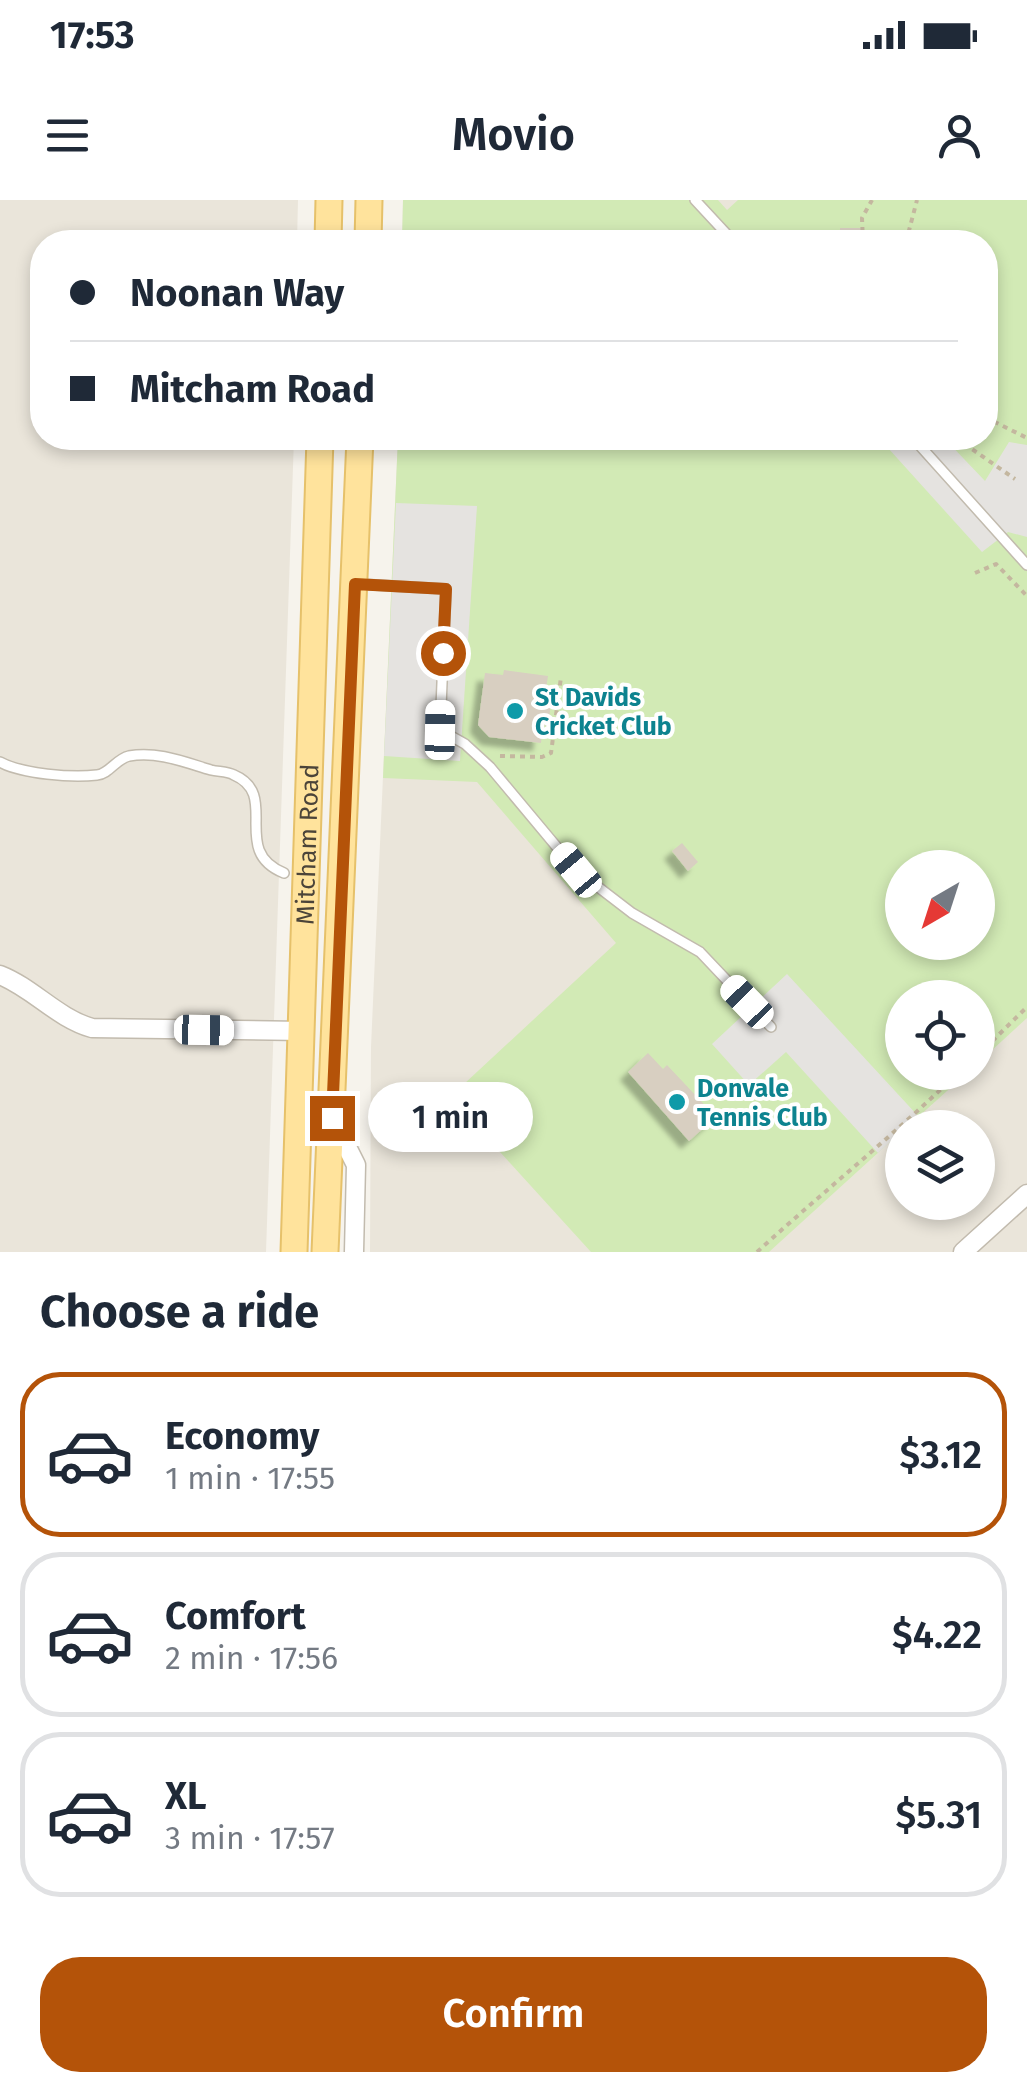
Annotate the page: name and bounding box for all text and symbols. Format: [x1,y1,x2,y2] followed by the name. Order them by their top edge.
[50,12,135,58] text: 17:53
[40,108,95,163] icon: menu
[452,108,575,162] text: Movio
[932,108,987,163] icon: person
[130,270,344,316] text: Noonan Way
[130,366,375,412] text: Mitcham Road
[421,631,466,676] route start
[535,683,672,742] place label: St Davids Cricket Club
[424,700,456,760] car
[504,700,526,722] marker: St Davids Cricket Club
[290,763,326,925] street label: Mitcham Road
[545,837,607,903] car
[885,850,995,960] north arrow
[885,850,995,1220] map controls
[715,970,779,1034] car
[885,980,995,1090] button: locate
[174,1014,234,1046] car
[697,1074,828,1133] place label: Donvale Tennis Club
[367,1083,532,1153] callout: 1 min
[666,1091,688,1113] marker: Donvale Tennis Club
[310,1096,355,1141] route end
[412,1098,489,1136] text: 1 min
[885,1110,995,1220] button: layers
[40,1285,319,1339] text: Choose a ride
[45,1410,135,1500] icon: car
[165,1413,320,1459] text: Economy
[900,1432,982,1478] text: $3.12
[165,1459,335,1497] text: 1 min · 17:55
[45,1590,135,1680] icon: car
[165,1593,306,1639] text: Comfort
[892,1612,982,1658] text: $4.22
[165,1639,338,1677] text: 2 min · 17:56
[45,1770,135,1860] icon: car
[165,1773,207,1819] text: XL
[896,1792,982,1838] text: $5.31
[165,1819,335,1857] text: 3 min · 17:57
[40,1957,987,2072] button: Confirm

